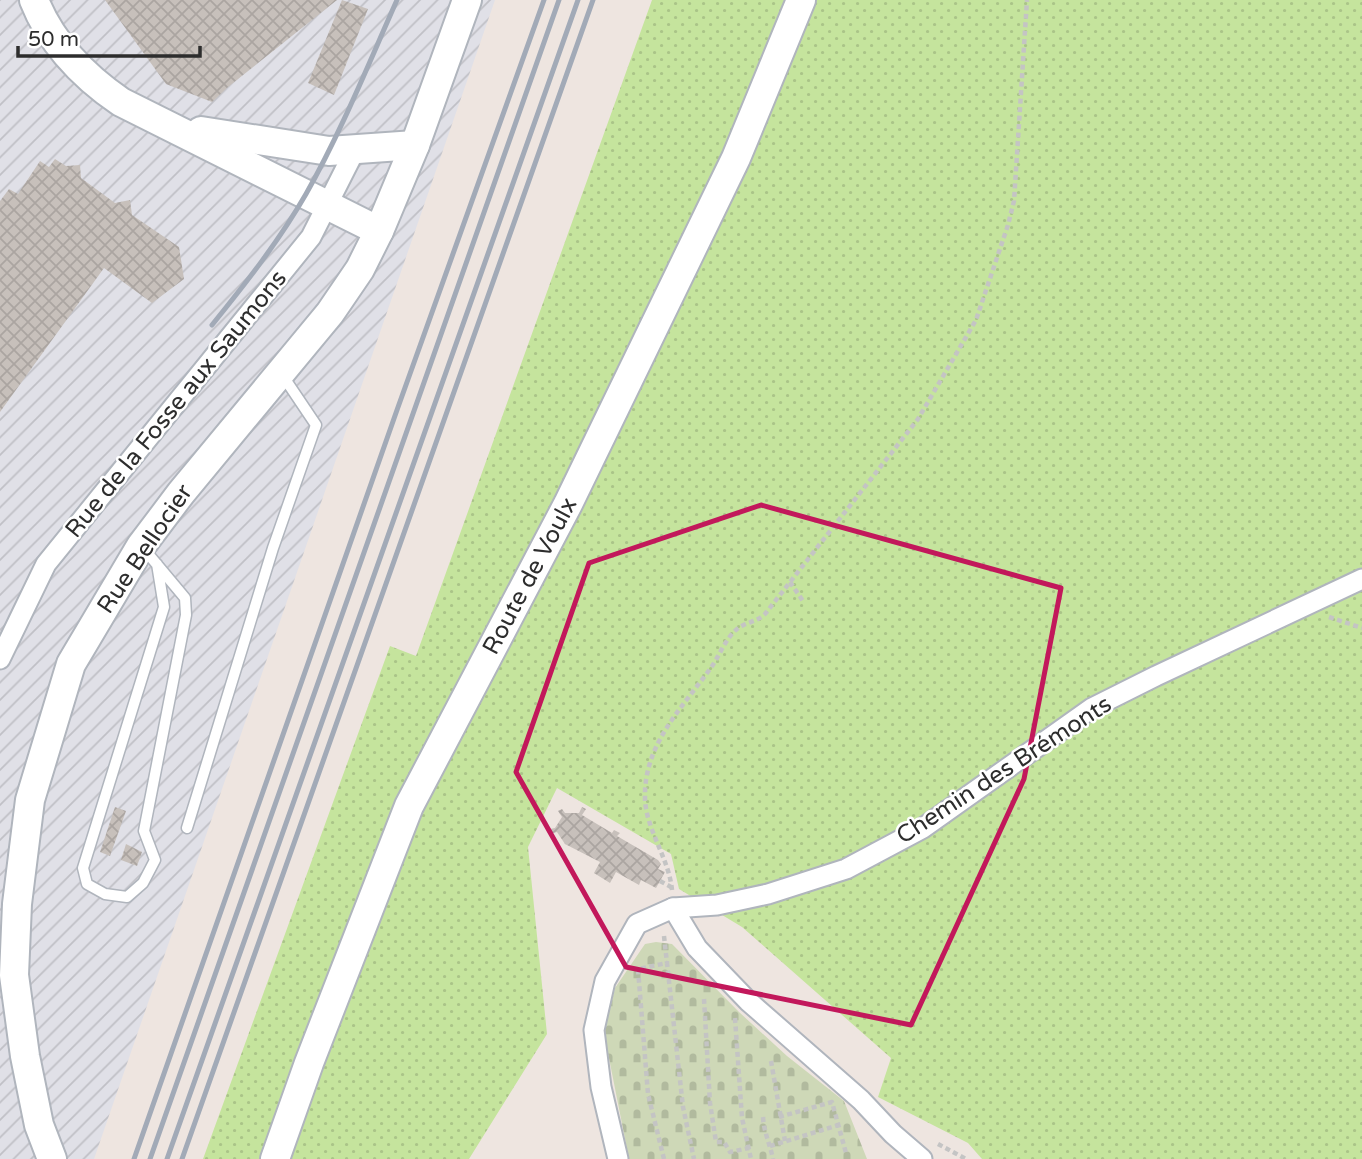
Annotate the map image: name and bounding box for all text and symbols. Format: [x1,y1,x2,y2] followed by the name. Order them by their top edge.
[18,14,200,58] scale bar
[28,27,79,52] text: 50 m
[59,264,293,544] street label: Rue de la Fosse aux Saumons
[91,478,199,619] street label: Rue Bellocier
[476,493,584,659] street label: Route de Voulx
[891,690,1117,850] street label: Chemin des Brémonts

